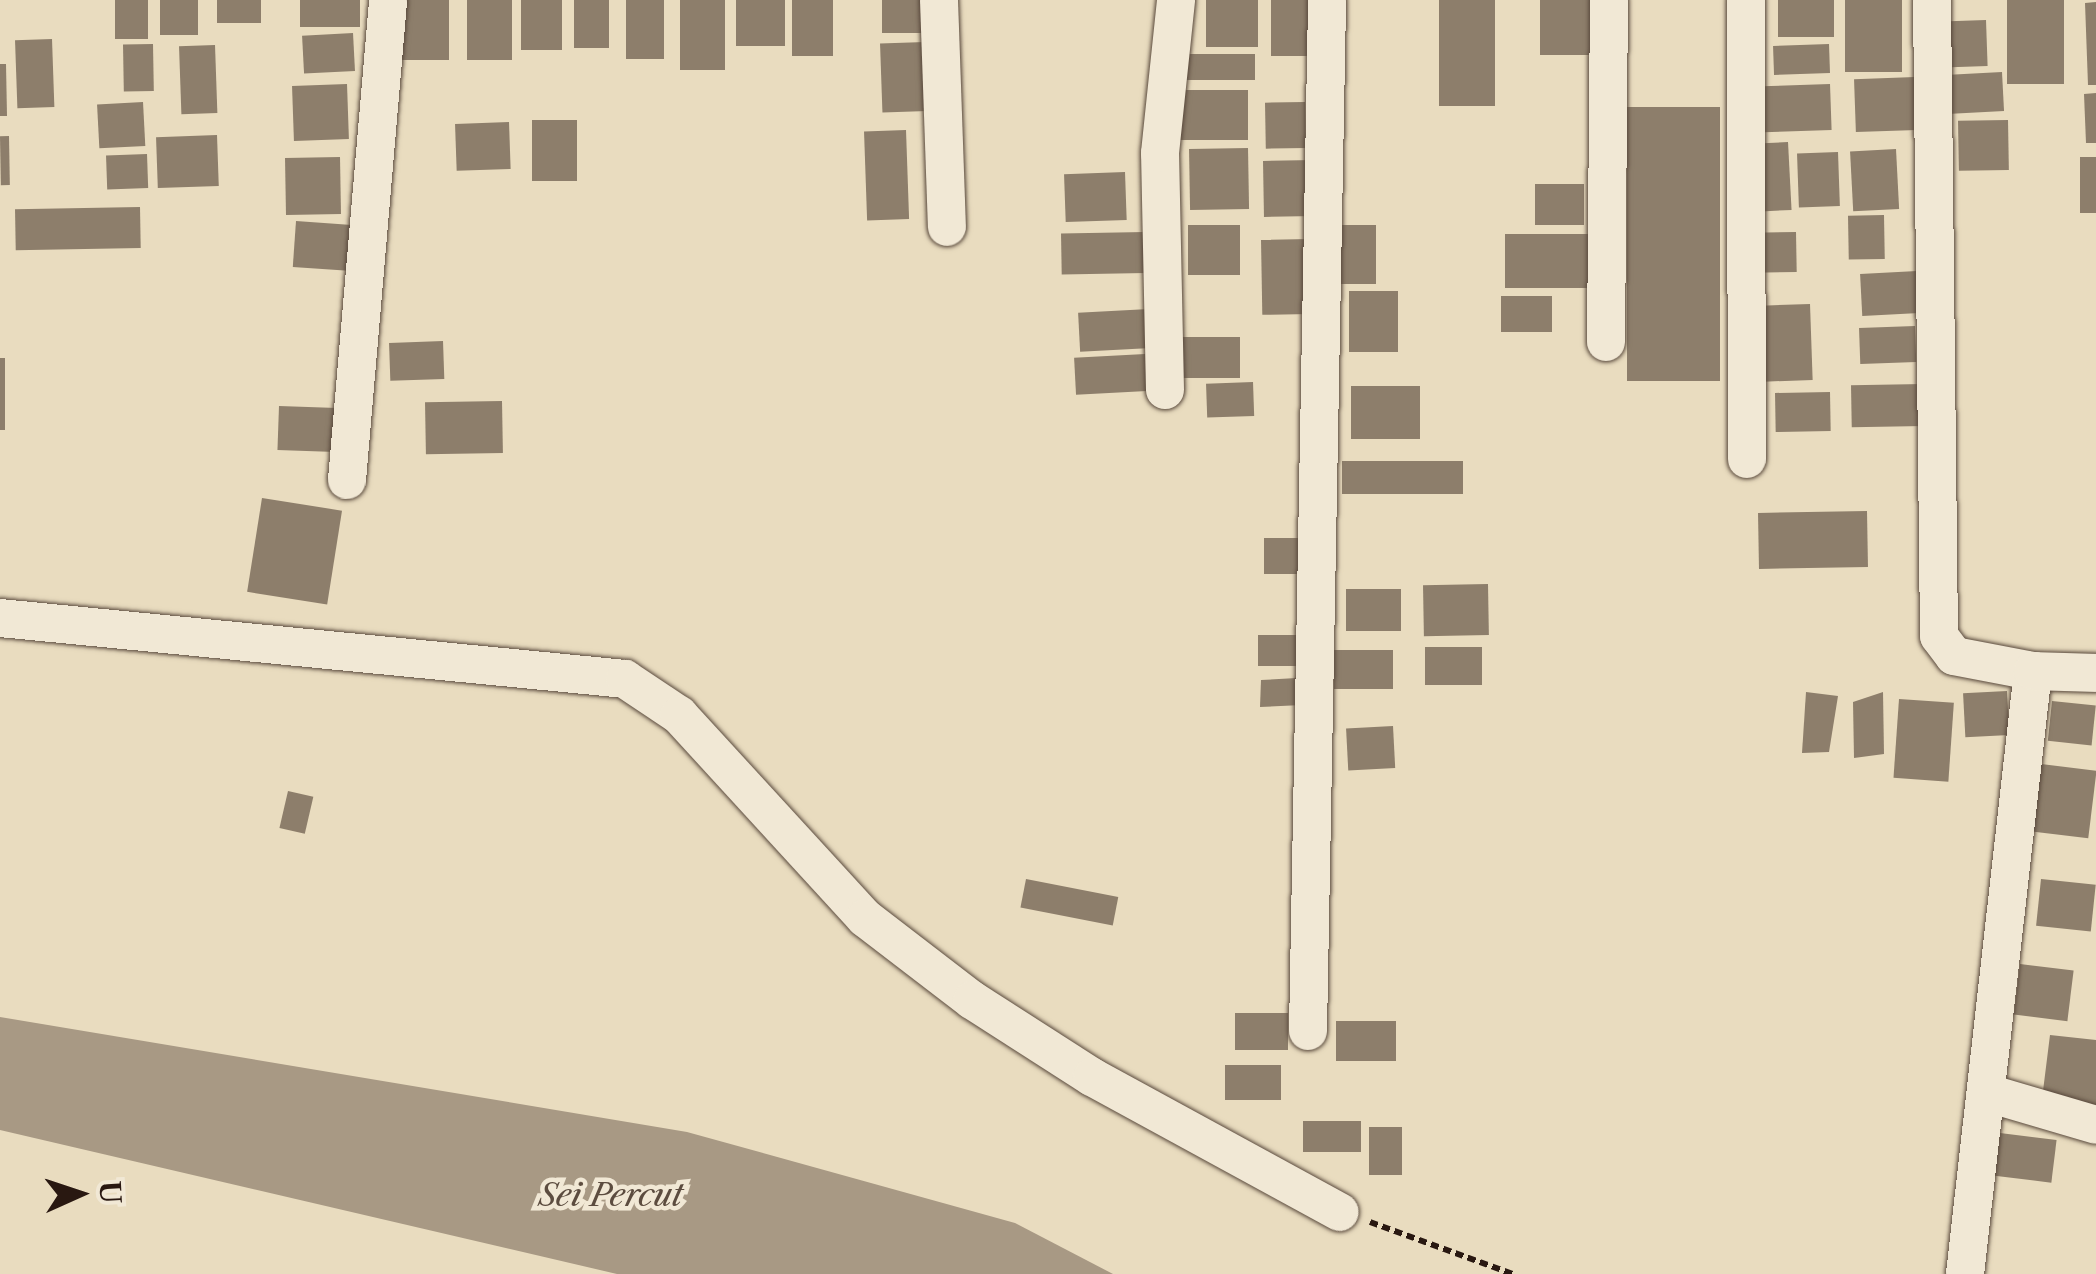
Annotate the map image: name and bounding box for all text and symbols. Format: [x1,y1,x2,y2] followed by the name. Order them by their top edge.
[30,1144,130,1244] north arrow
[539,1176,683,1214] water label: Sei Percut
[92,1180,128,1205] text: U

